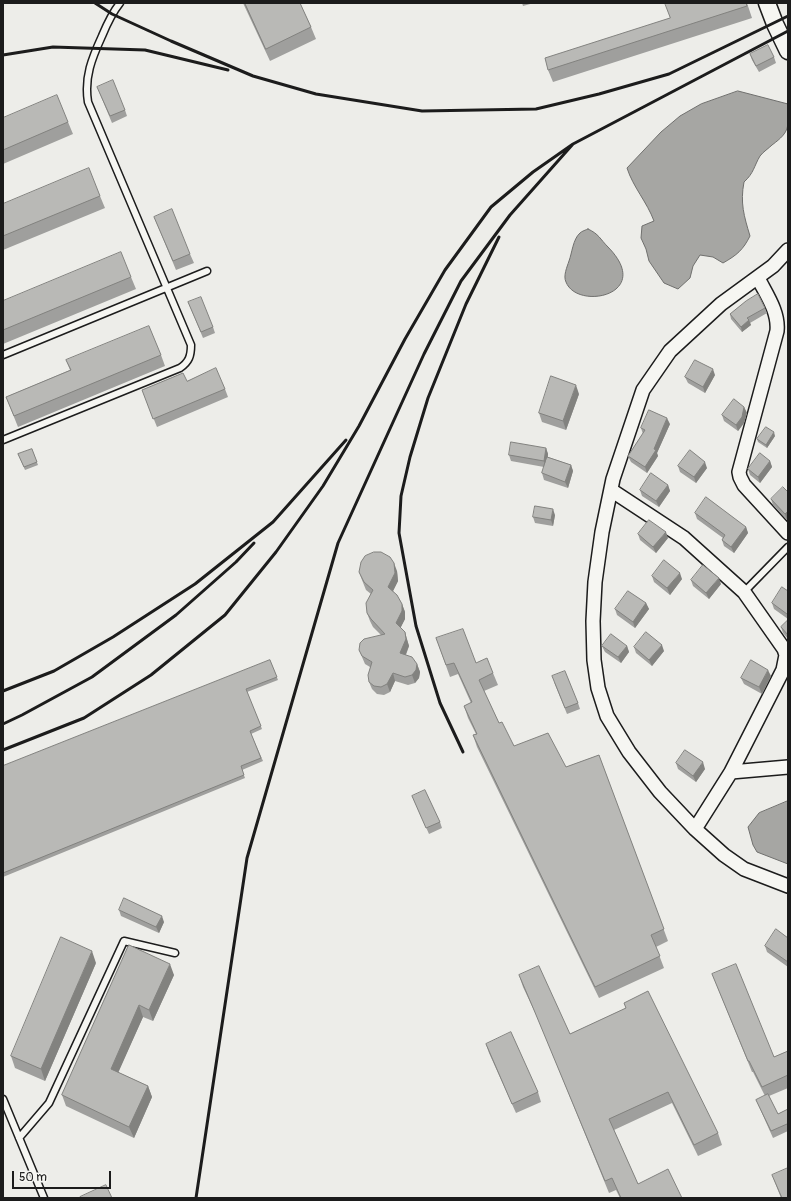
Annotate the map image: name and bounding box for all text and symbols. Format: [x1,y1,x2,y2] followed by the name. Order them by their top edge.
[14,1163,113,1189] scale bar
[19,1170,47,1185] text: 50 m

